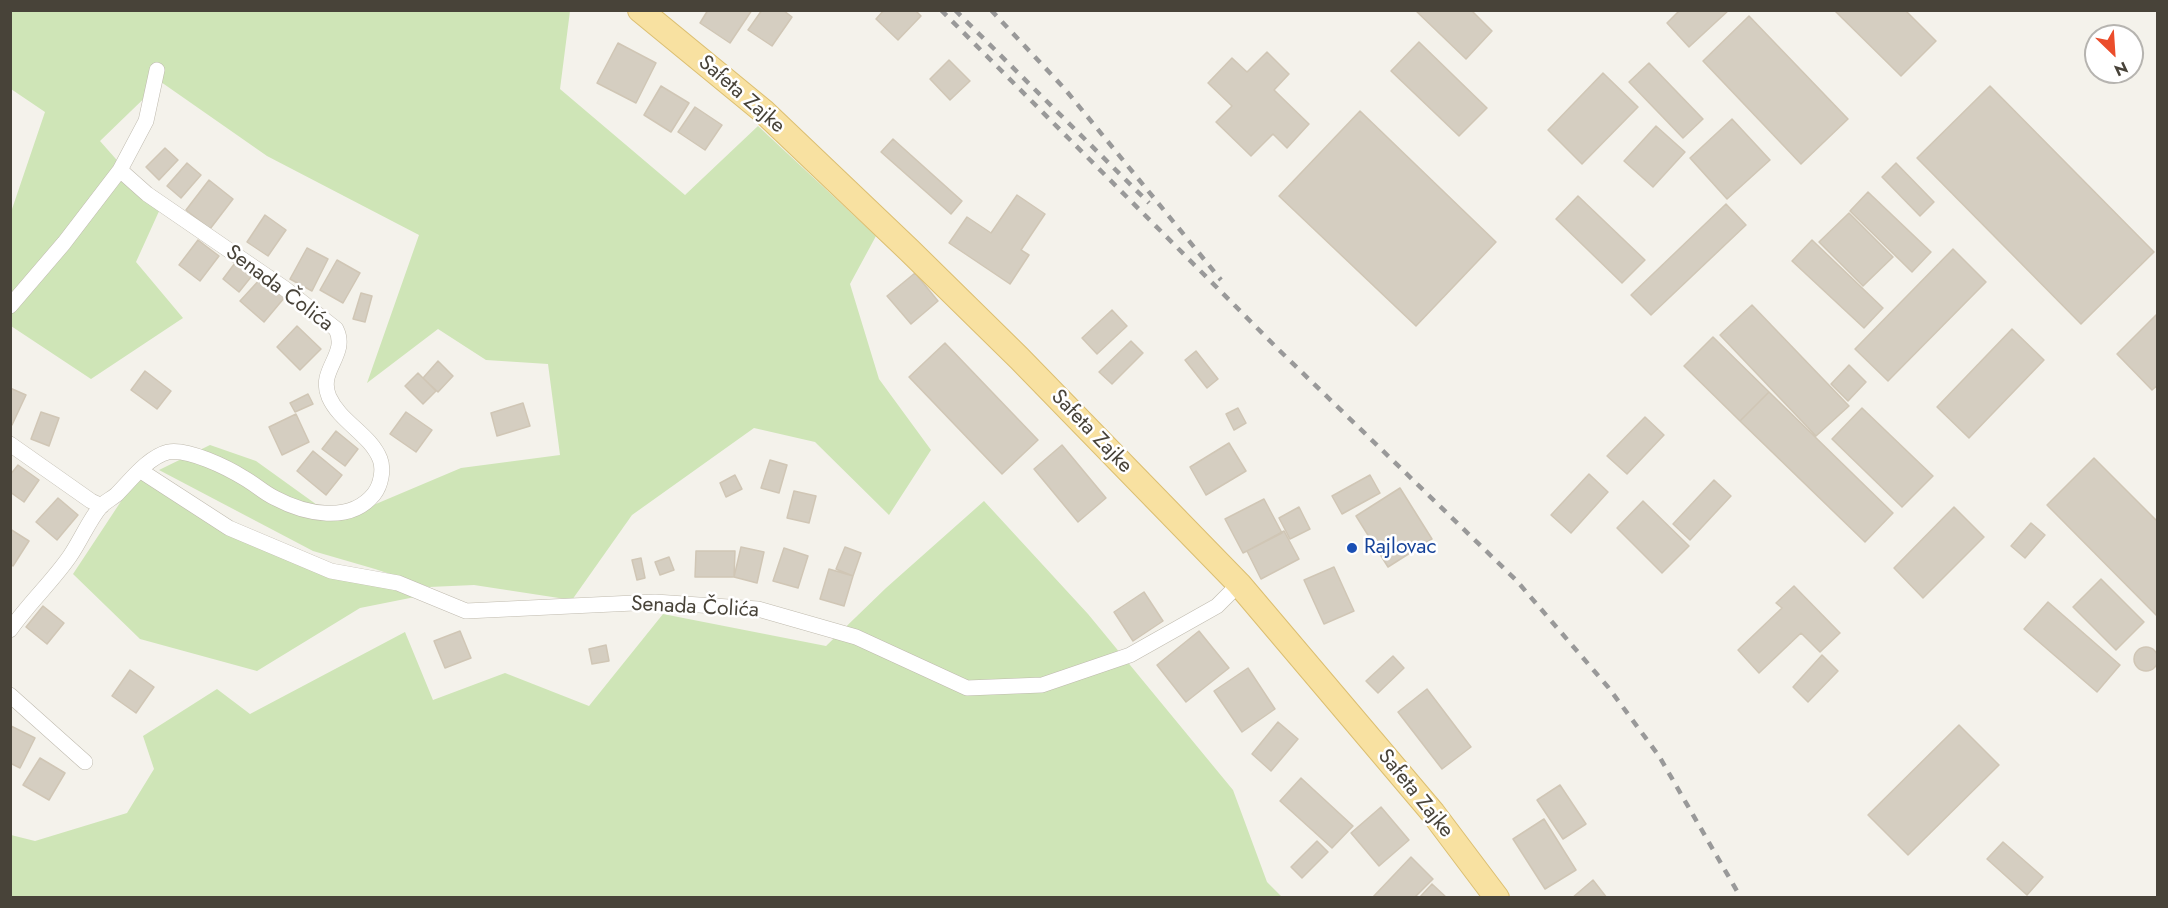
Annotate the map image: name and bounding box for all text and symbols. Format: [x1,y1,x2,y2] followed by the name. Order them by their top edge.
[2084,24,2144,84] north arrow
[693,51,789,139] street label: Safeta Zajke
[2110,56,2132,82] text: N
[220,240,338,338] street label: Senada Čolića
[1045,385,1137,479] street label: Safeta Zajke
[1364,535,1436,561] place label: Rajlovac
[1345,541,1359,555] marker: Rajlovac
[630,592,760,624] street label: Senada Čolića
[1372,745,1458,843] street label: Safeta Zajke

